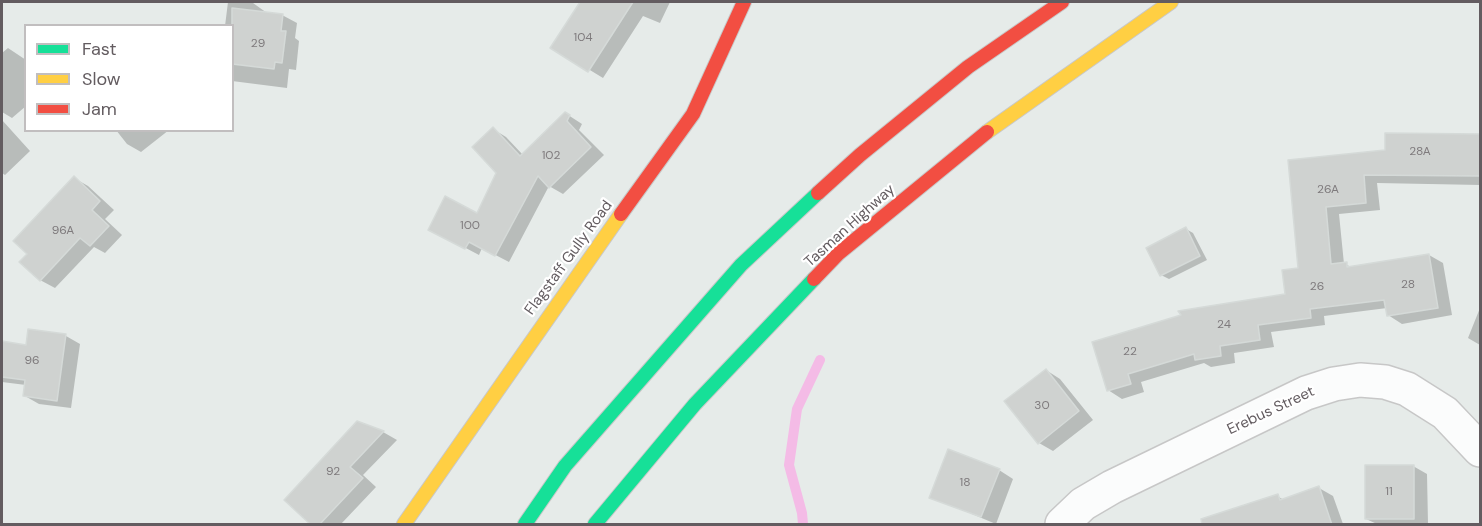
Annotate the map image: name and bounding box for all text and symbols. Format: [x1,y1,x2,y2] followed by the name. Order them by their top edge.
[24,24,234,132] legend
[573,31,593,45] house number: 104
[82,37,117,61] text: Fast
[251,37,265,51] house number: 29
[82,67,121,91] text: Slow
[82,97,117,121] text: Jam
[1409,145,1431,159] house number: 28A
[542,149,560,163] house number: 102
[801,181,899,271] street label: Tasman Highway
[1317,183,1339,197] house number: 26A
[521,197,617,319] street label: Flagstaff Gully Road
[460,219,480,233] house number: 100
[52,224,74,238] house number: 96A
[1401,278,1415,292] house number: 28
[1310,280,1324,294] house number: 26
[1217,318,1231,332] house number: 24
[1123,345,1137,359] house number: 22
[24,354,40,368] house number: 96
[1224,383,1318,439] street label: Erebus Street
[1034,399,1050,413] house number: 30
[326,465,340,479] house number: 92
[959,476,971,490] house number: 18
[1385,485,1393,499] house number: 11

